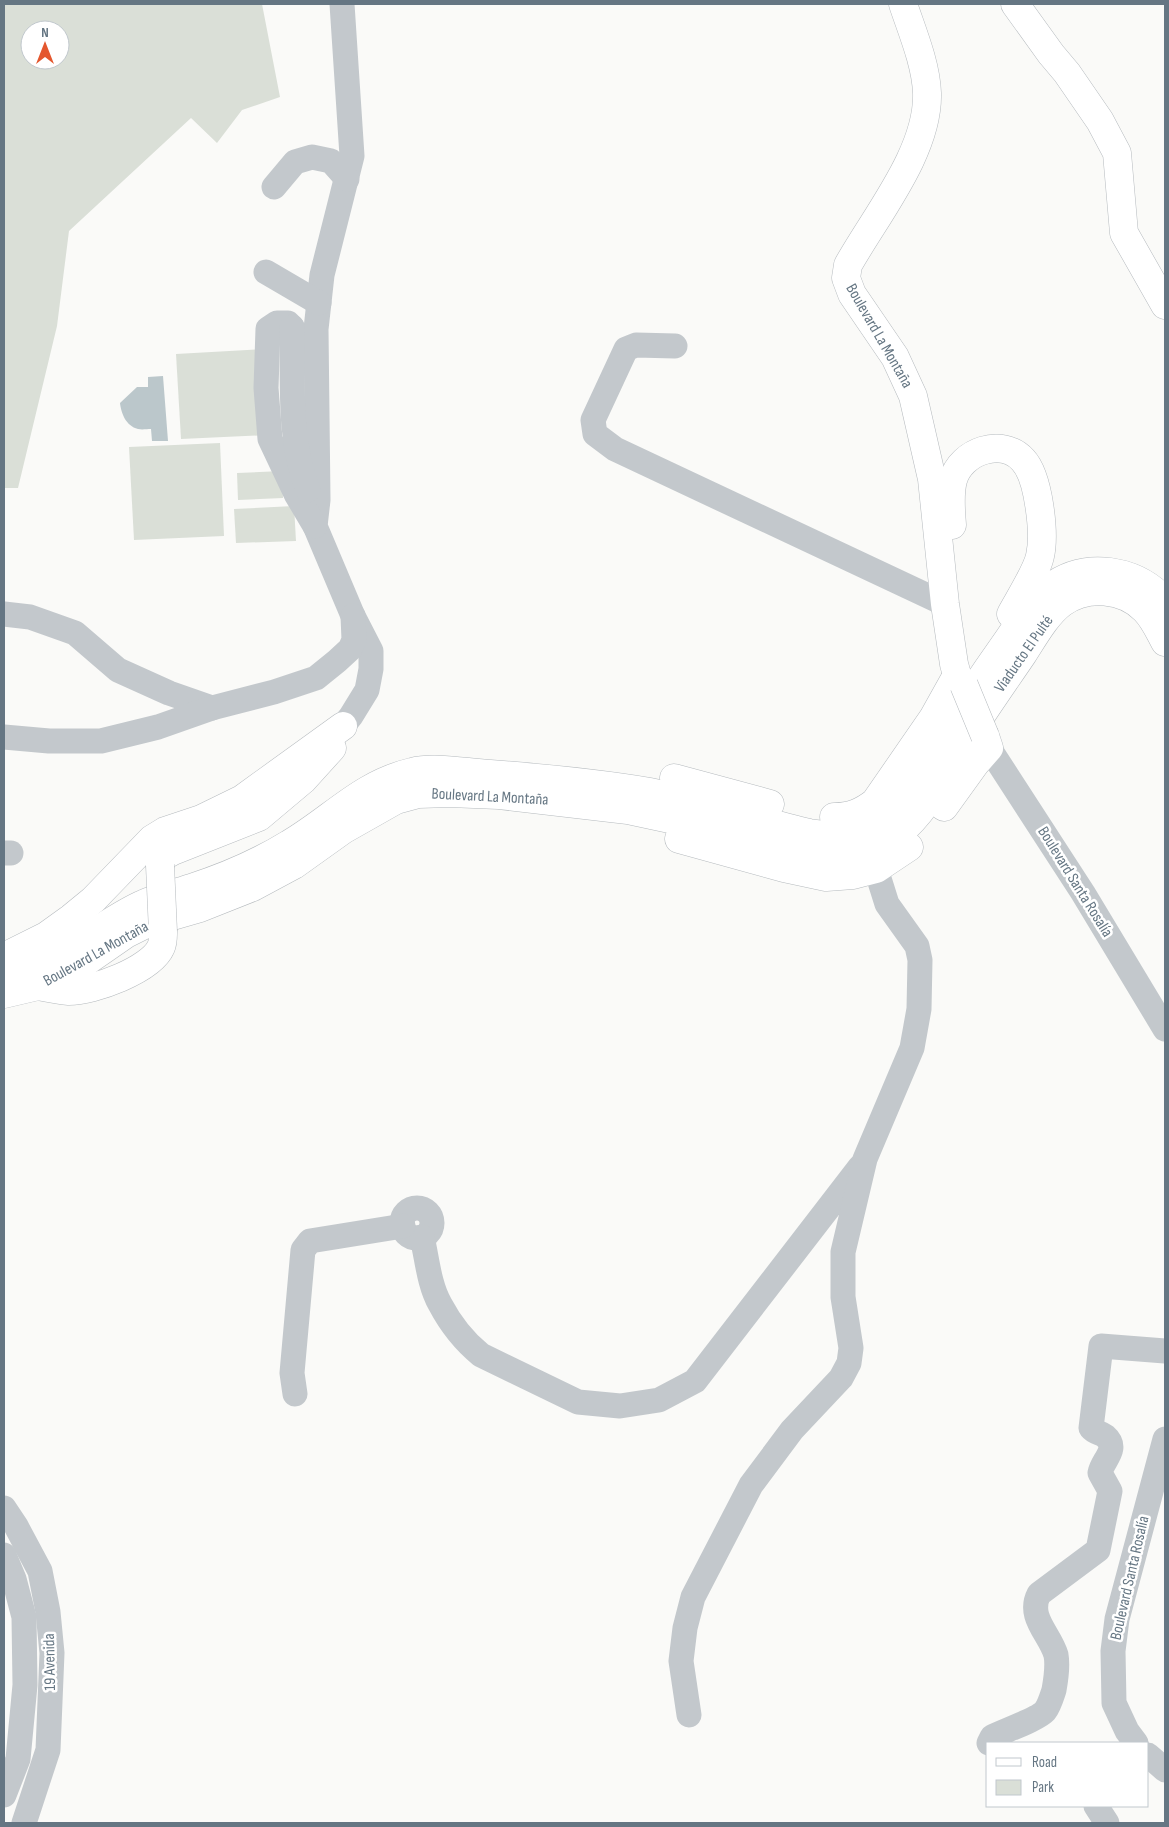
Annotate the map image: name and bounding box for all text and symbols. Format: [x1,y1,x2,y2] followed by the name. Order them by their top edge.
[20,20,70,70] north arrow
[41,24,49,41] text: N
[841,281,917,391] street label: Boulevard La Montaña
[991,612,1057,696] street label: Viaducto El Pulté
[431,784,549,810] street label: Boulevard La Montaña
[1033,823,1117,941] street label: Boulevard Santa Rosalía
[40,917,152,991] street label: Boulevard La Montaña
[1106,1514,1154,1642] street label: Boulevard Santa Rosalía
[40,1633,60,1691] street label: 19 Avenida
[986,1742,1149,1807] legend
[1032,1753,1057,1772] text: Road
[1032,1778,1054,1797] text: Park

